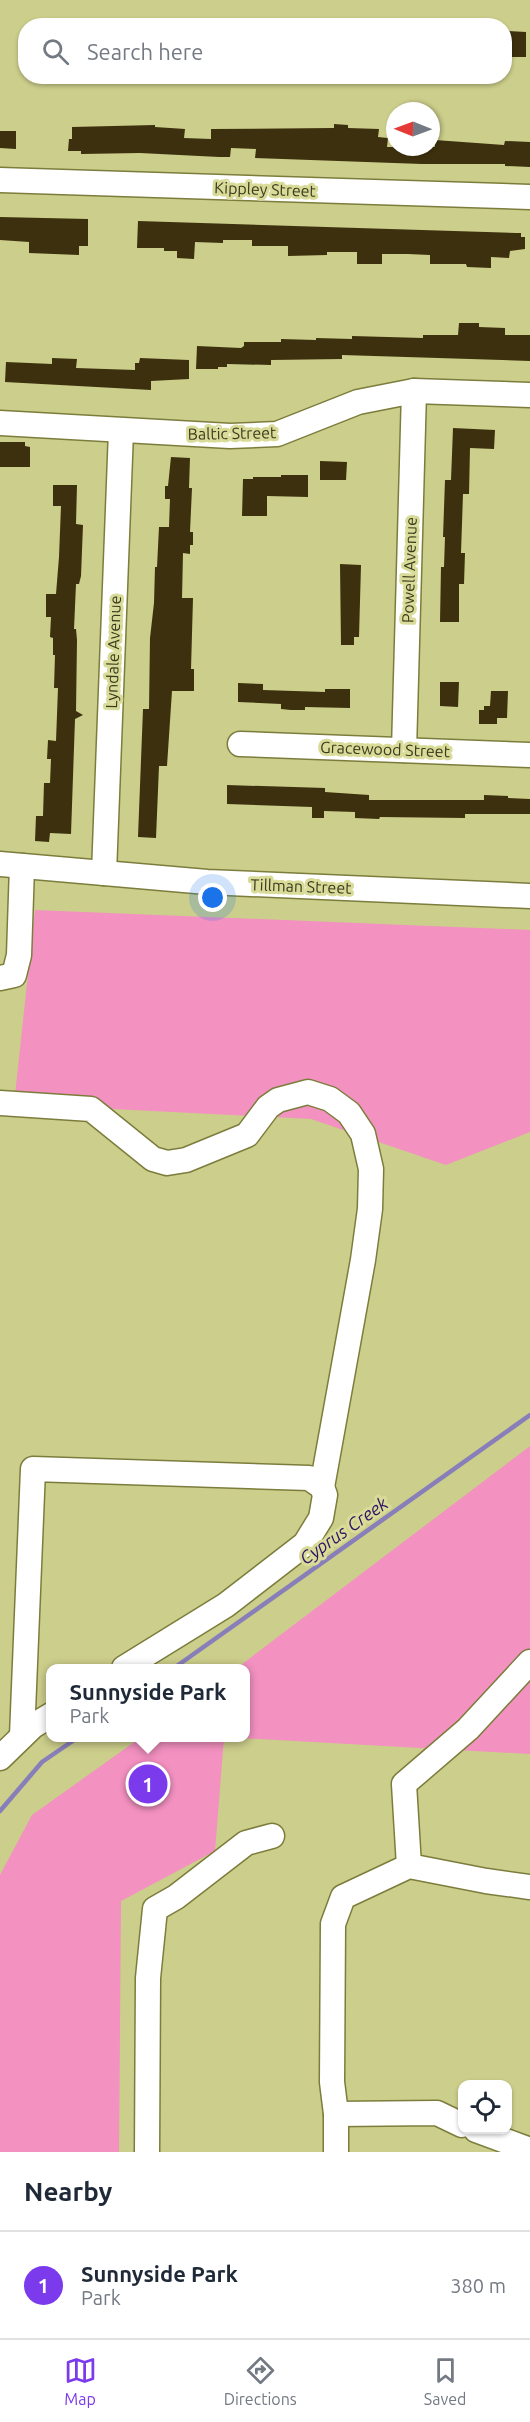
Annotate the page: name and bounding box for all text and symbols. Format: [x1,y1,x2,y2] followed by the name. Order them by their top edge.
[18,18,512,84] search box
[39,35,72,68] icon: search
[87,39,203,64] text: Search here
[386,102,440,156] north arrow
[214,178,317,200] street label: Kippley Street
[188,423,277,443] street label: Baltic Street
[398,517,420,623] street label: Powell Avenue
[102,595,124,709] street label: Lyndale Avenue
[320,738,451,760] street label: Gracewood Street
[250,875,353,897] street label: Tillman Street
[198,883,227,912] your location
[295,1492,392,1568] water label: Cyprus Creek
[46,1664,250,1742] popup
[70,1679,226,1704] text: Sunnyside Park
[70,1704,109,1727] text: Park
[128,1762,168,1806] pin: 1
[458,2080,512,2134] map controls
[458,2080,512,2134] button: locate
[24,2177,112,2206] text: Nearby
[81,2261,238,2286] text: Sunnyside Park
[38,2274,49,2297] text: 1
[450,2274,506,2297] text: 380 m
[81,2286,121,2309] text: Park
[64,2354,97,2408] tab: Map
[224,2354,297,2408] tab: Directions
[424,2354,466,2408] tab: Saved

